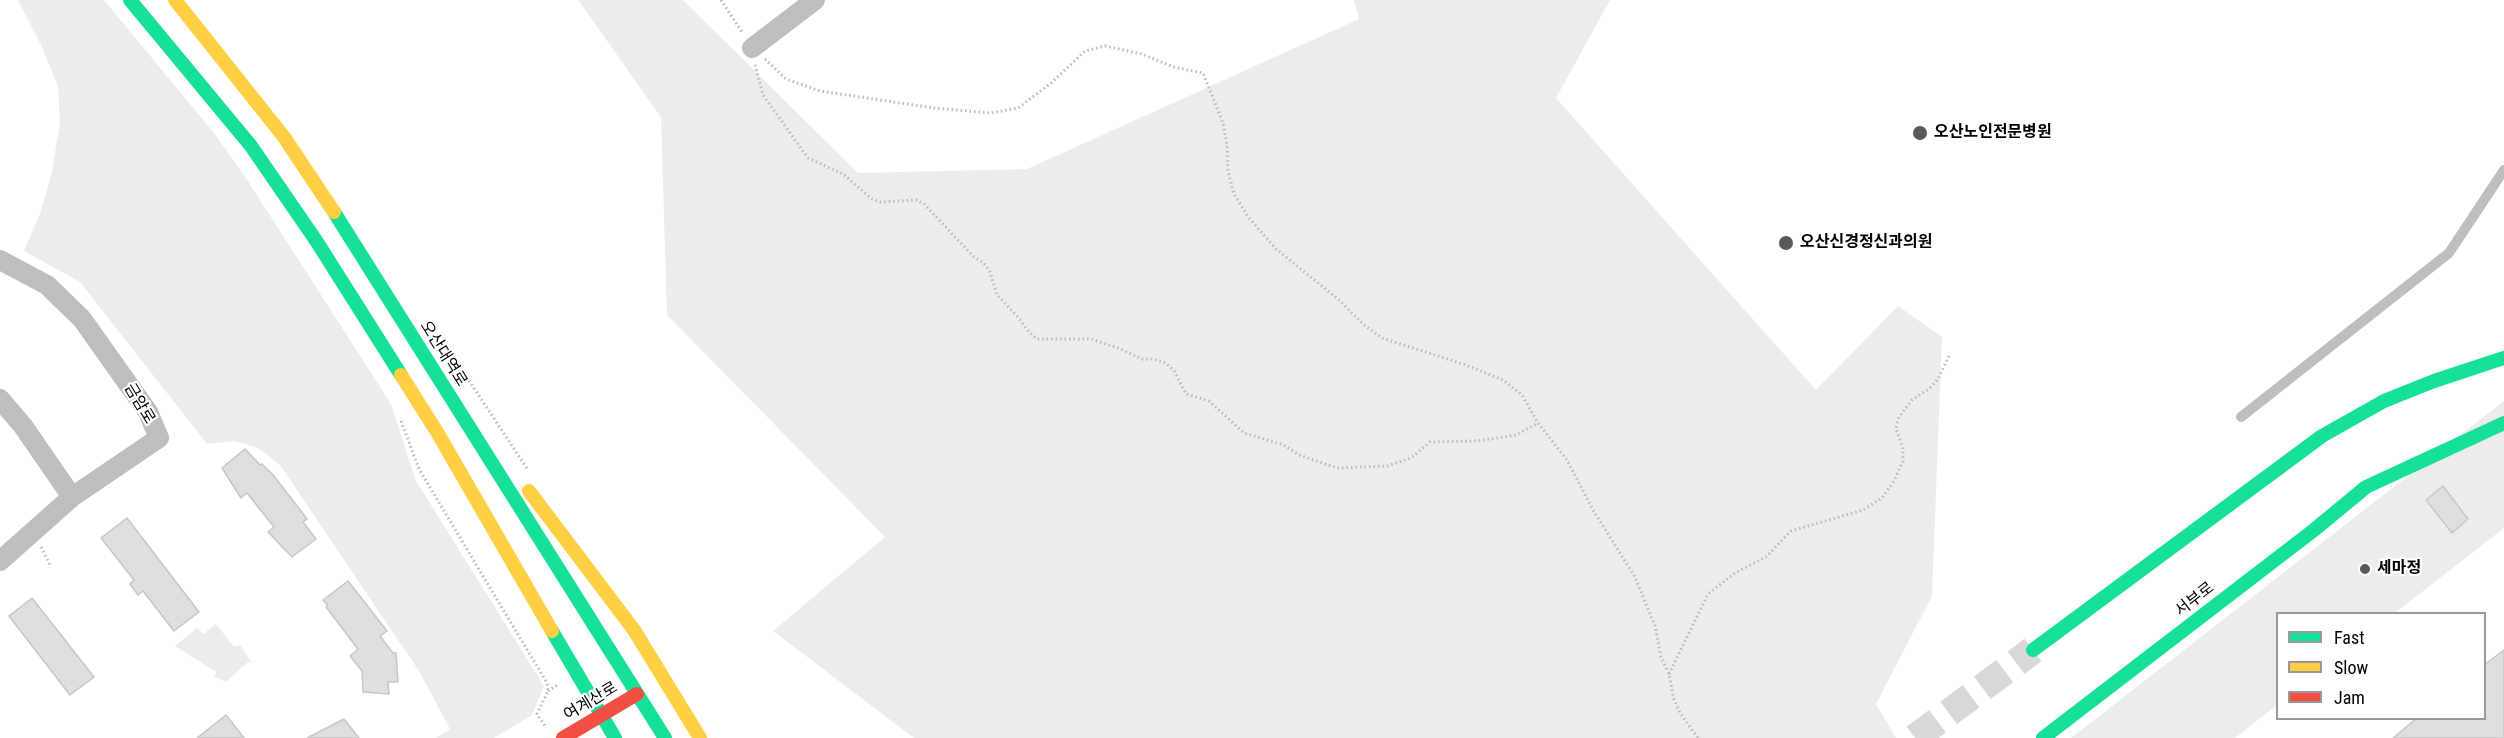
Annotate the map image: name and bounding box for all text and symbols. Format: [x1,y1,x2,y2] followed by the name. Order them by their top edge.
[1934,123,2052,143] place label: 오산노인전문병원
[1911,124,1929,142] marker: 오산노인전문병원
[1800,233,1932,253] place label: 오산신경정신과의원
[1777,234,1795,252] marker: 오산신경정신과의원
[415,318,471,390] street label: 오산대역로
[119,380,159,428] street label: 금암로
[2377,559,2421,579] place label: 세마정
[2358,562,2372,576] marker: 세마정
[2172,579,2218,621] street label: 서부로
[2276,612,2486,720] legend
[2334,627,2365,648] text: Fast
[2334,657,2368,678] text: Slow
[561,679,621,725] street label: 여계산로
[2334,687,2365,708] text: Jam

